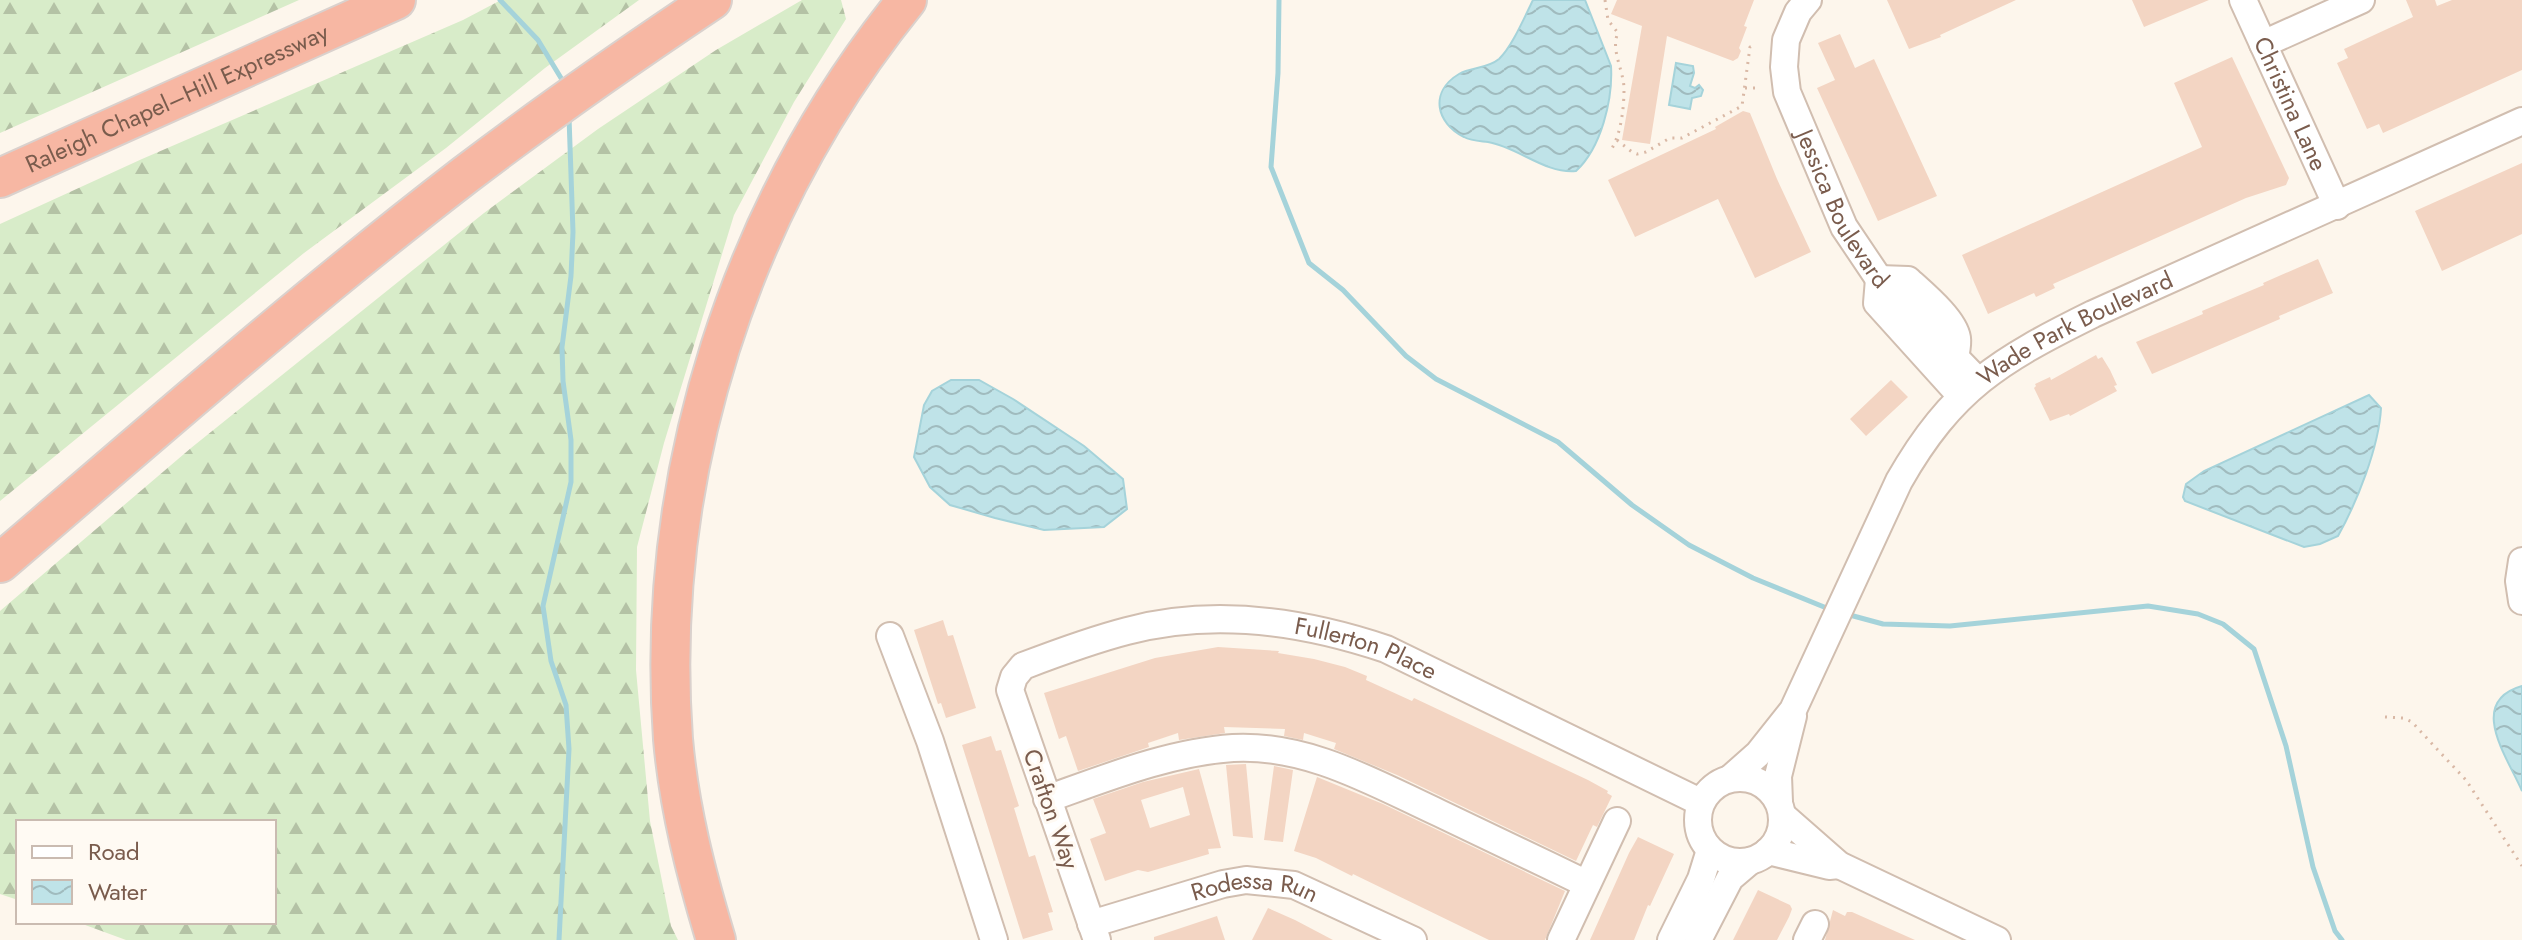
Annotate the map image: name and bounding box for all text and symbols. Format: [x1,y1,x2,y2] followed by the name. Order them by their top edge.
[19,14,334,181] street label: Raleigh Chapel–Hill Expressway
[2245,31,2337,176] street label: Christina Lane
[1787,121,1897,296] street label: Jessica Boulevard
[1969,262,2178,394] street label: Wade Park Boulevard
[1292,608,1443,688] street label: Fullerton Place
[1015,744,1089,874] street label: Crafton Way
[16,820,276,924] legend
[88,834,140,869] text: Road
[1187,862,1324,911] street label: Rodessa Run
[88,874,148,909] text: Water

